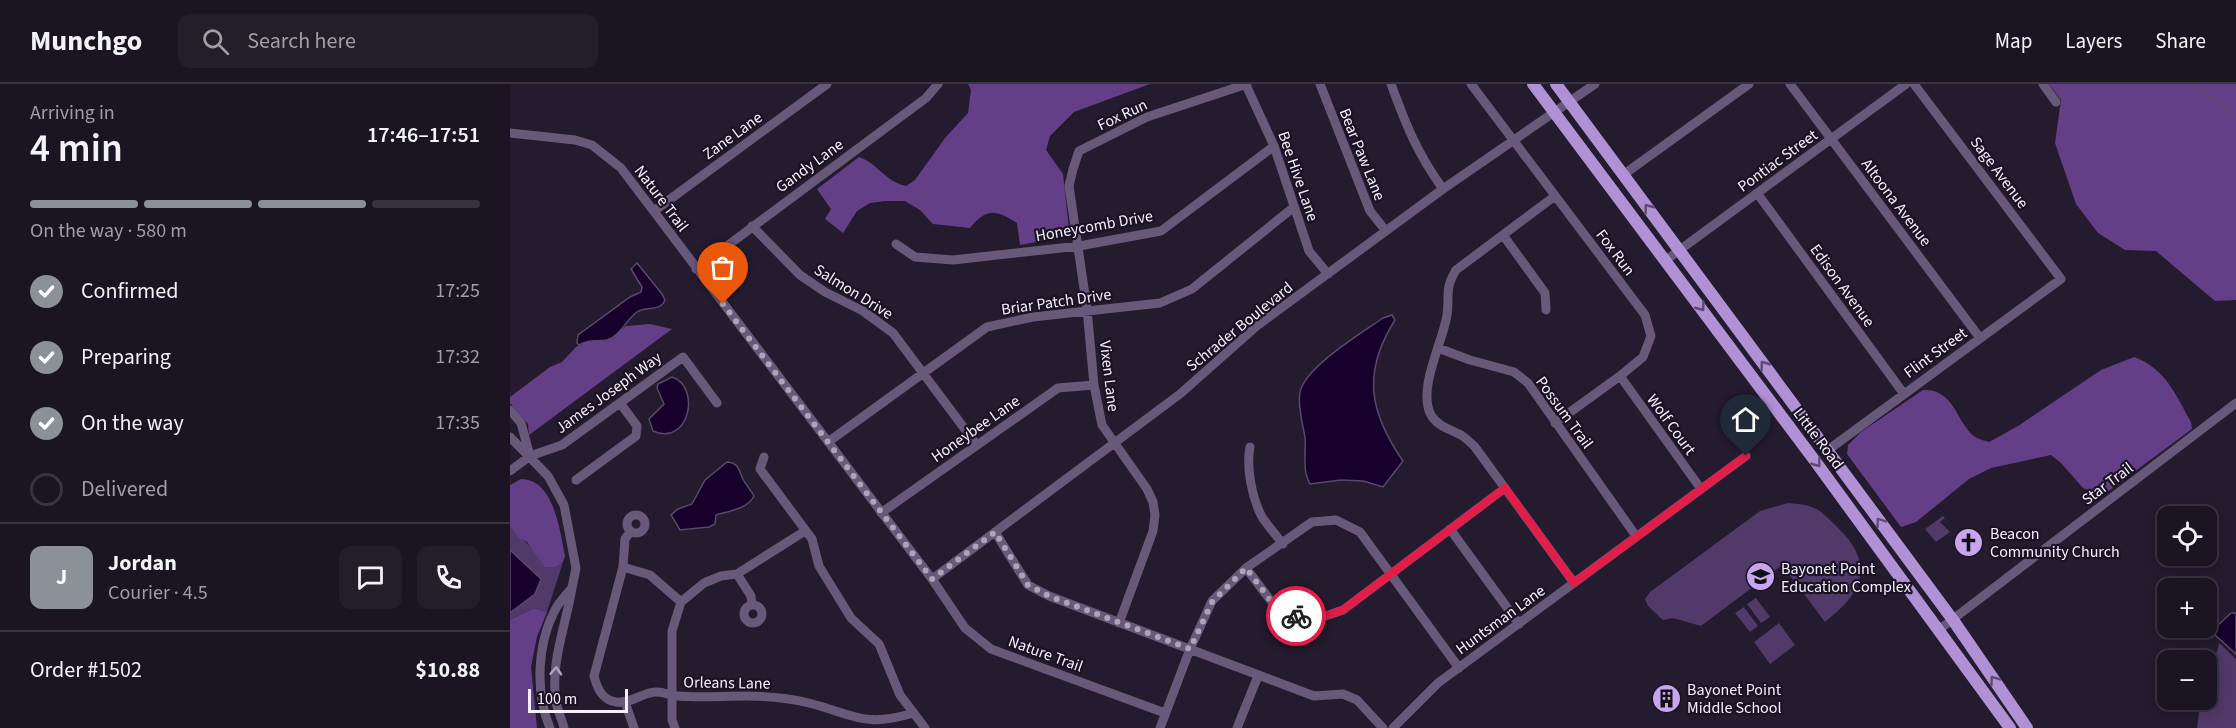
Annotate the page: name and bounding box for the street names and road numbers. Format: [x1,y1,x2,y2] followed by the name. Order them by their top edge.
[1094,94,1151,136] street label: Fox Run
[1334,105,1391,204] street label: Bear Paw Lane
[698,107,767,165] street label: Zane Lane
[1733,124,1823,197] street label: Pontiac Street
[1272,128,1324,224] street label: Bee Hive Lane
[1965,132,2034,213] street label: Sage Avenue
[771,134,848,198] street label: Gandy Lane
[1856,154,1937,251] street label: Altoona Avenue
[629,161,693,236] street label: Nature Trail
[1034,205,1155,247] street label: Honeycomb Drive
[1590,225,1640,280] street label: Fox Run
[1805,240,1880,332] street label: Edison Avenue
[810,259,897,325] street label: Salmon Drive
[1182,277,1298,377] street label: Schrader Boulevard
[1000,283,1113,321] street label: Briar Patch Drive
[1899,322,1972,383] street label: Flint Street
[1094,339,1124,413] street label: Vixen Lane
[551,346,667,439] street label: James Joseph Way
[1530,372,1598,453] street label: Possum Trail
[927,390,1024,468] street label: Honeybee Lane
[1642,390,1701,460] street label: Wolf Court
[1788,403,1849,474] street label: Little Road
[2077,457,2138,510] street label: Star Trail
[1451,580,1550,660] street label: Huntsman Lane
[1005,630,1086,678] street label: Nature Trail
[683,671,771,695] street label: Orleans Lane

